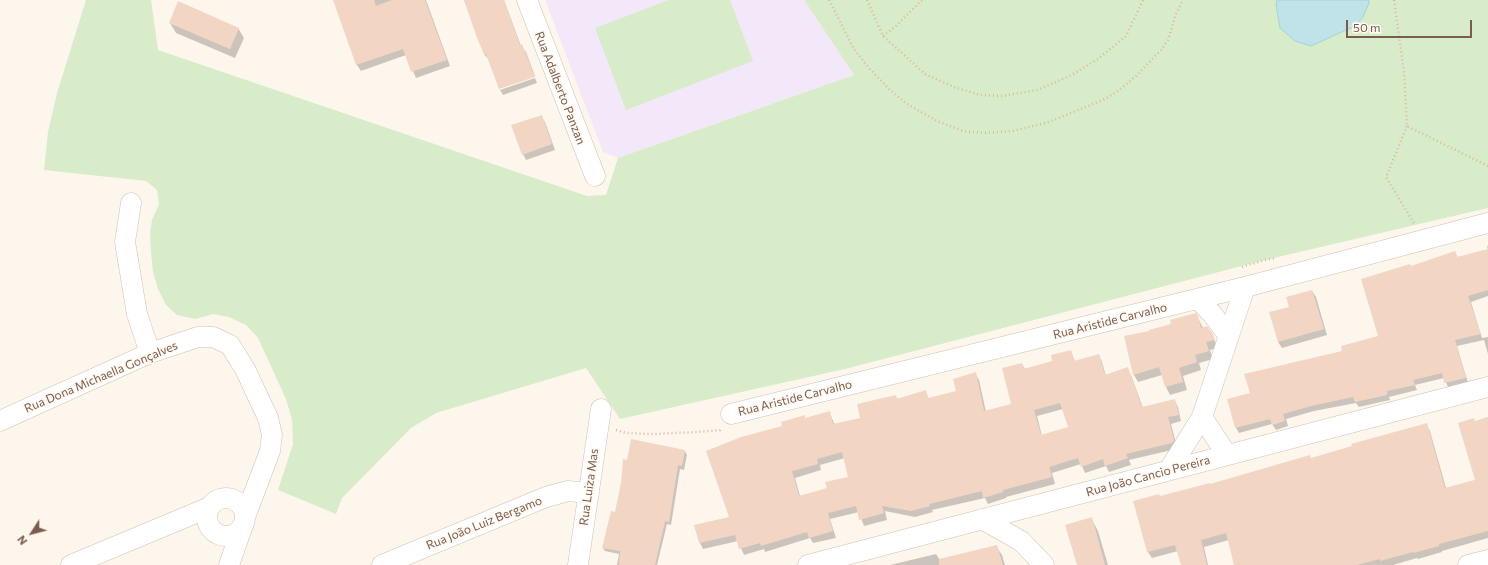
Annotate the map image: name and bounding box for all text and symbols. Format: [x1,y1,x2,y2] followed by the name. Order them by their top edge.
[1348,12,1474,38] scale bar
[1353,20,1381,34] text: 50 m
[532,29,588,147] street label: Rua Adalberto Panzan
[1051,300,1169,342] street label: Rua Aristide Carvalho
[22,338,180,416] street label: Rua Dona Michaella Gonçalves
[736,377,854,419] street label: Rua Aristide Carvalho
[576,448,602,526] street label: Rua Luiza Mas
[1084,452,1212,500] street label: Rua João Cancio Pereira
[424,493,544,553] street label: Rua João Luiz Bergamo
[12,513,52,553] north arrow
[14,533,30,548] text: N

